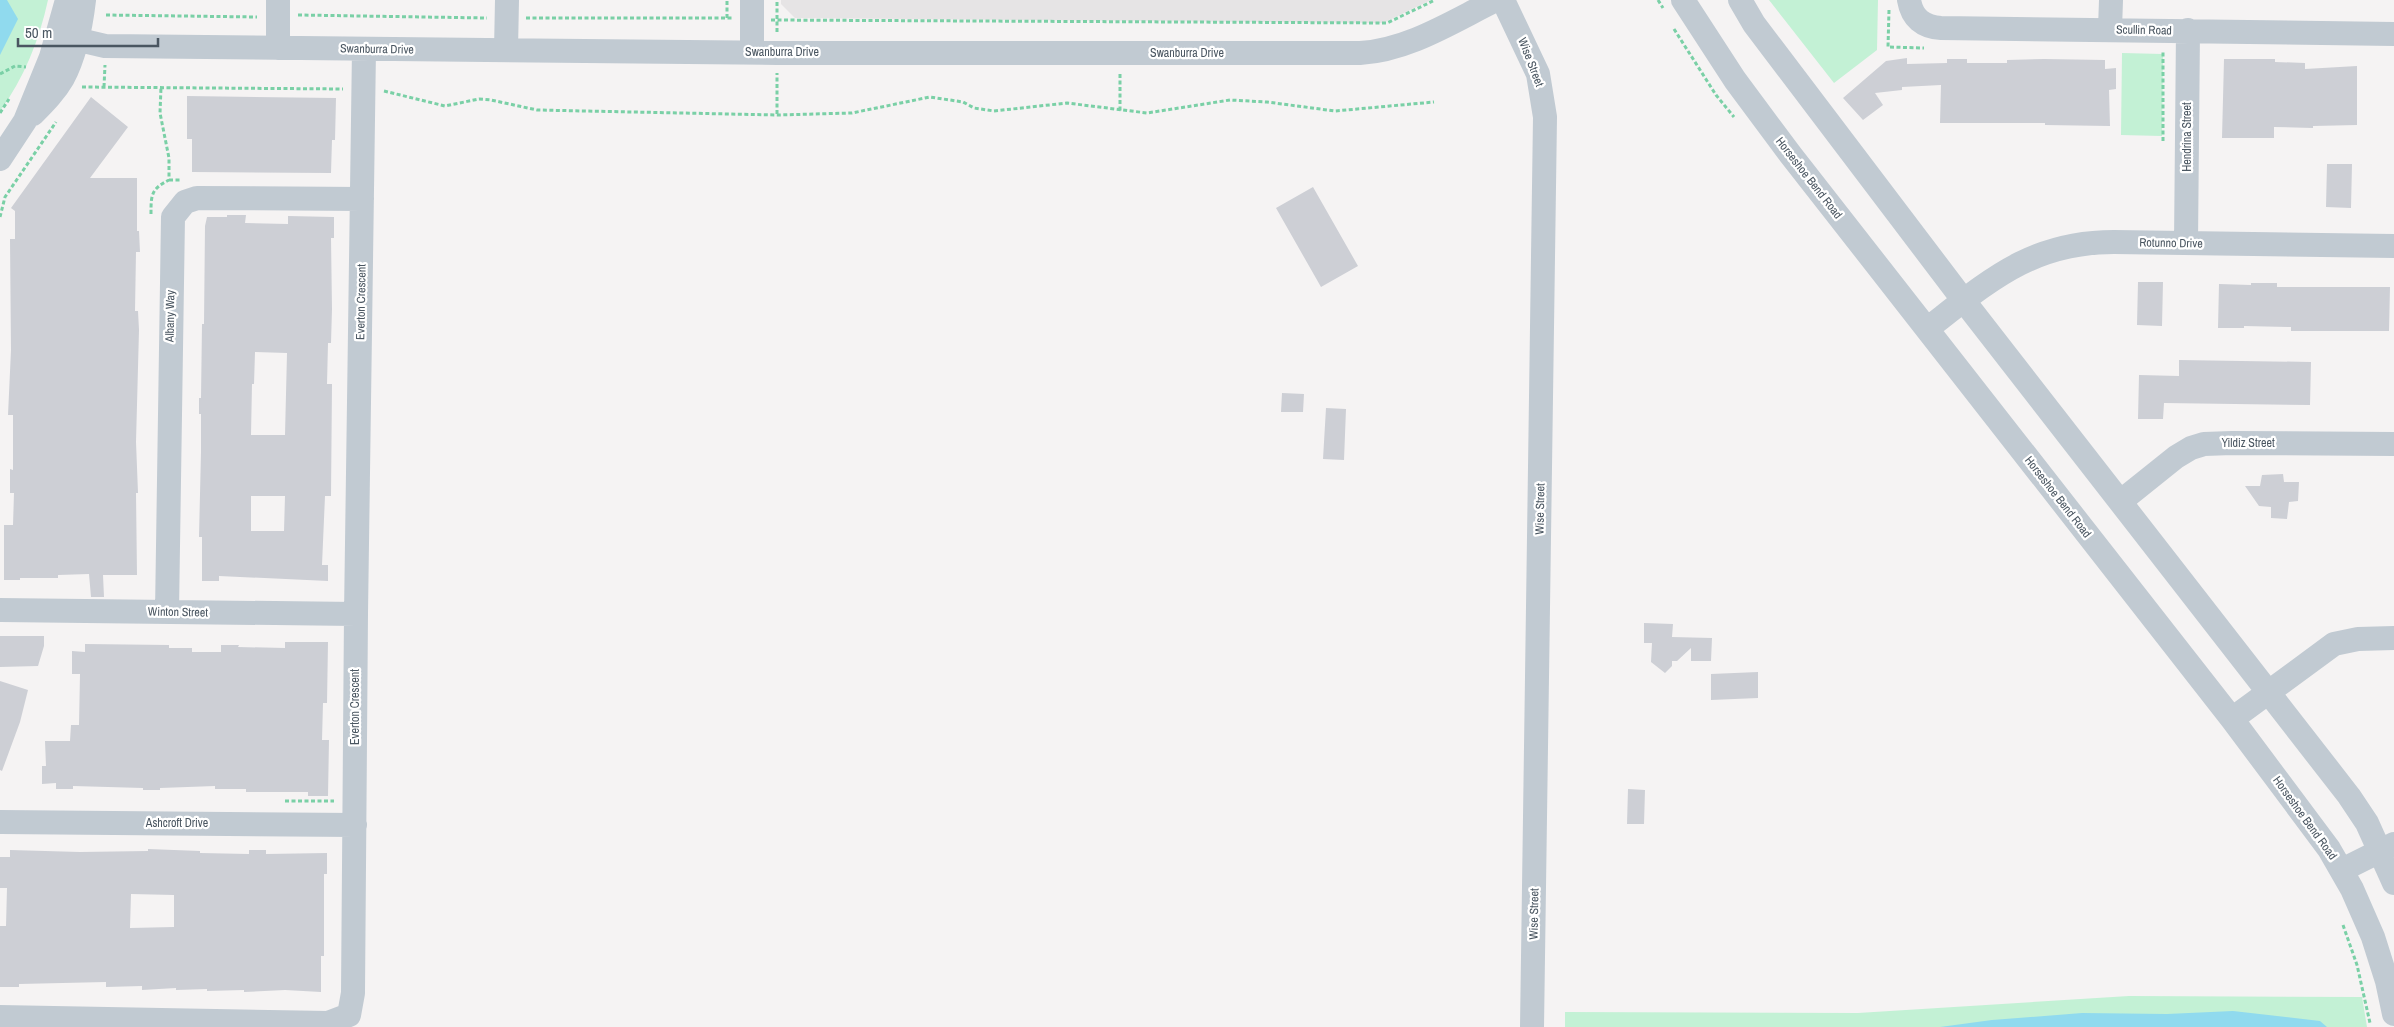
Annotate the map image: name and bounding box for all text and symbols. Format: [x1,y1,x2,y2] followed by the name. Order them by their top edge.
[18,15,158,47] scale bar
[25,22,52,43] text: 50 m
[2116,22,2172,38] street label: Scullin Road
[1514,35,1548,89] street label: Wise Street
[340,40,414,58] street label: Swanburra Drive
[745,44,819,60] street label: Swanburra Drive
[1150,45,1224,61] street label: Swanburra Drive
[2179,102,2195,172] street label: Hendrina Street
[1772,134,1846,222] street label: Horseshoe Bend Road
[2139,234,2203,252] street label: Rotunno Drive
[352,264,370,340] street label: Everton Crescent
[162,290,178,343] street label: Albany Way
[2221,435,2275,451] street label: Yildiz Street
[2021,453,2095,541] street label: Horseshoe Bend Road
[1532,483,1548,535] street label: Wise Street
[148,603,208,621] street label: Winton Street
[347,669,363,745] street label: Everton Crescent
[2269,773,2341,863] street label: Horseshoe Bend Road
[145,815,208,831] street label: Ashcroft Drive
[1526,888,1542,940] street label: Wise Street

